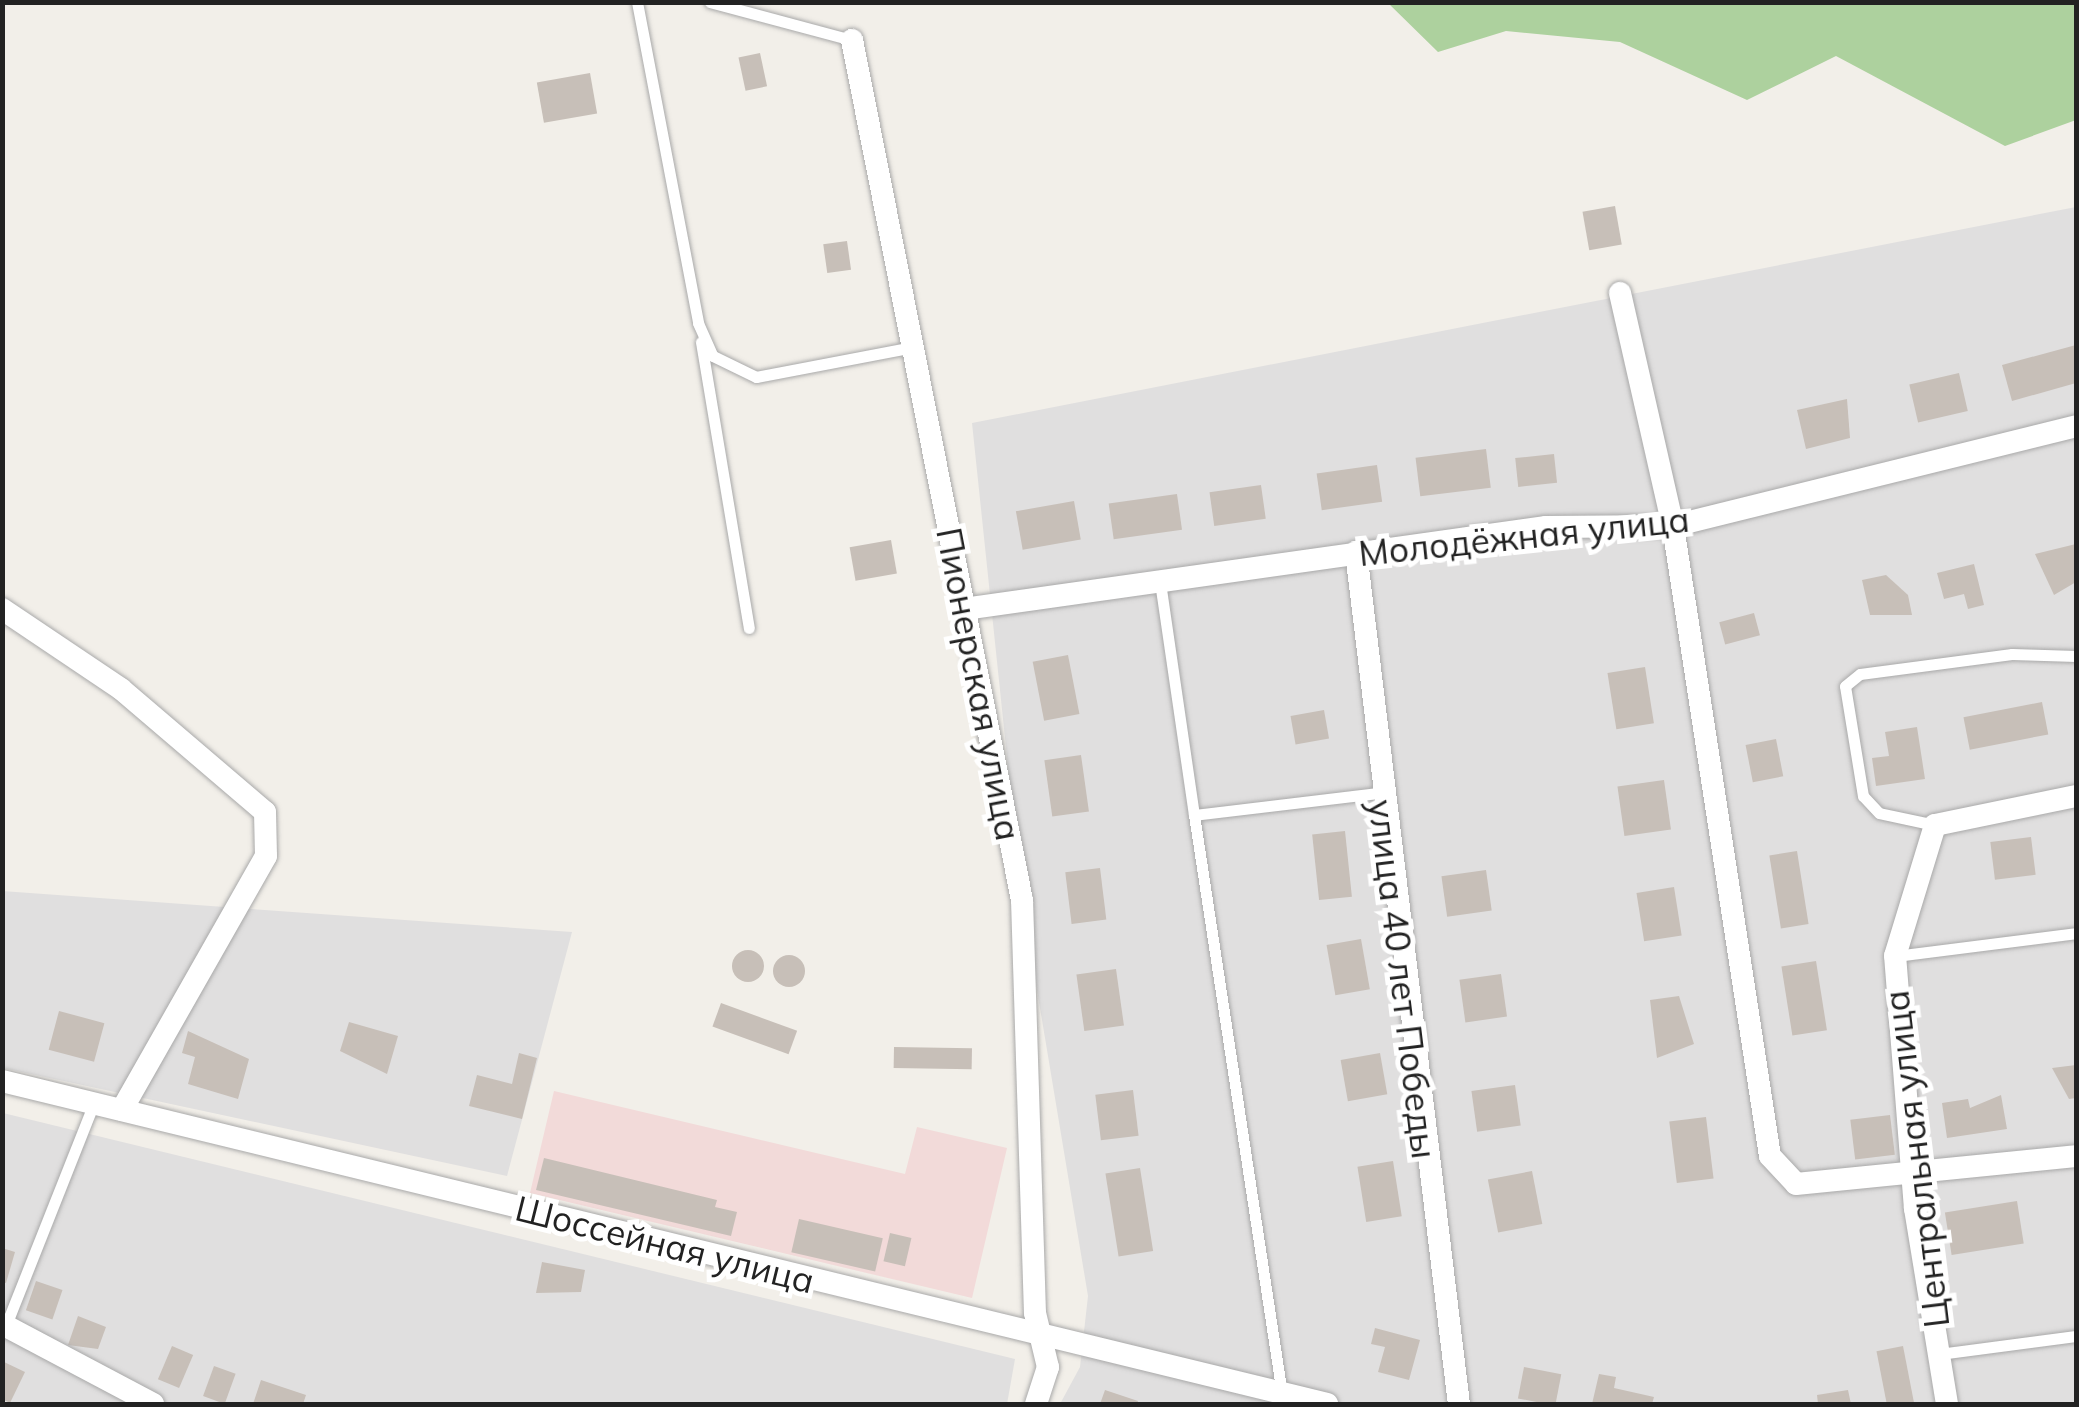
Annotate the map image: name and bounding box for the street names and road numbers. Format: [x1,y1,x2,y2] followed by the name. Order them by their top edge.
[1356,498,1692,574] street label: Молодёжная улица
[928,524,1030,844] street label: Пионерская улица
[1360,797,1446,1161] street label: улица 40 лет Победы
[1874,988,1958,1330] street label: Центральная улица
[511,1187,819,1301] street label: Шоссейная улица

